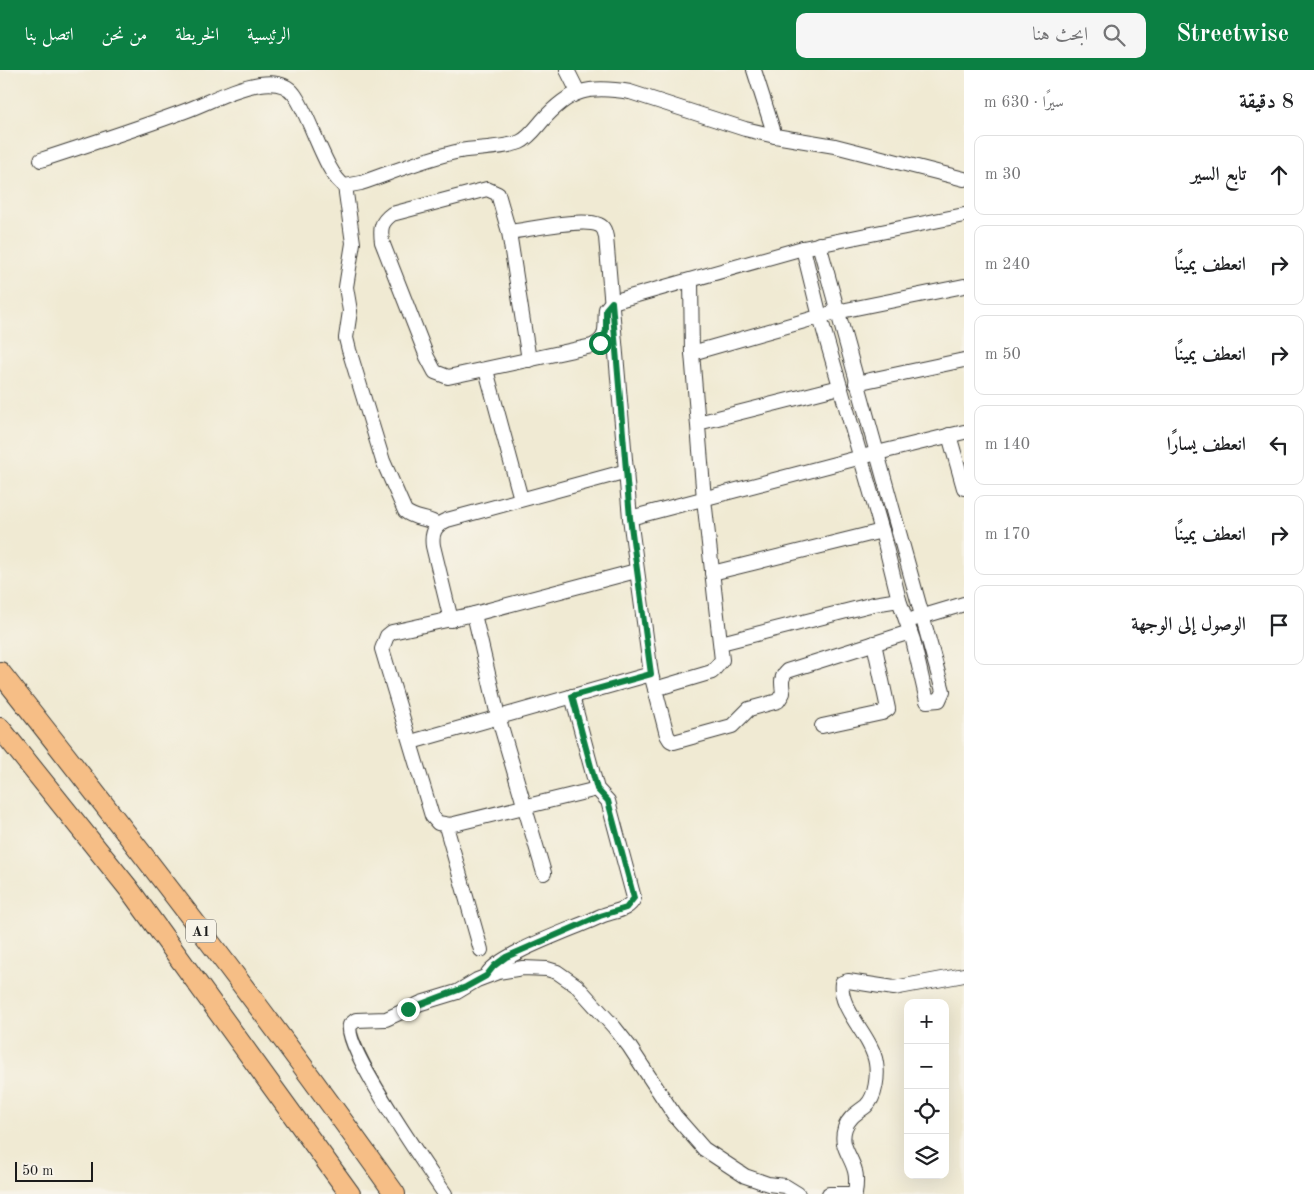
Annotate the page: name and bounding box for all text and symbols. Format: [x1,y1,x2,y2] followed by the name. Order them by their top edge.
[796,13,1146,58] search box
[1100,21,1128,49] icon: search
[1176,23,1289,47] text: Streetwise
[25,26,74,44] text: اتصل بنا
[102,26,147,44] text: من نحن
[175,26,219,44] text: الخريطة
[247,26,290,44] text: الرئيسية
[1032,26,1088,45] text: ابحث هنا
[1239,92,1294,113] text: 8 دقيقة
[984,95,1064,111] text: سيرًا · 630 m
[1265,161,1293,189] icon: ahead
[1191,166,1246,185] text: تابع السير
[985,167,1021,183] text: 30 m
[1265,251,1293,279] icon: right
[1174,256,1246,275] text: انعطف يمينًا
[985,257,1030,273] text: 240 m
[589,332,612,355] route start
[1265,341,1293,369] icon: right
[1174,346,1246,365] text: انعطف يمينًا
[985,347,1021,363] text: 50 m
[1265,431,1293,459] icon: left
[1167,436,1246,455] text: انعطف يسارًا
[985,437,1030,453] text: 140 m
[1265,521,1293,549] icon: right
[1174,526,1246,545] text: انعطف يمينًا
[985,527,1030,543] text: 170 m
[1265,611,1293,639] icon: arrive
[1131,616,1246,635] text: الوصول إلى الوجهة
[186,919,216,942] road number: A1
[397,998,420,1021] route end
[904,999,949,1179] map controls
[904,999,949,1044] button: +
[904,1044,949,1089] button: −
[904,1089,949,1134] button: locate
[904,1134,949,1179] button: layers
[15,1159,92,1182] scale bar
[22,1164,53,1178] text: 50 m

